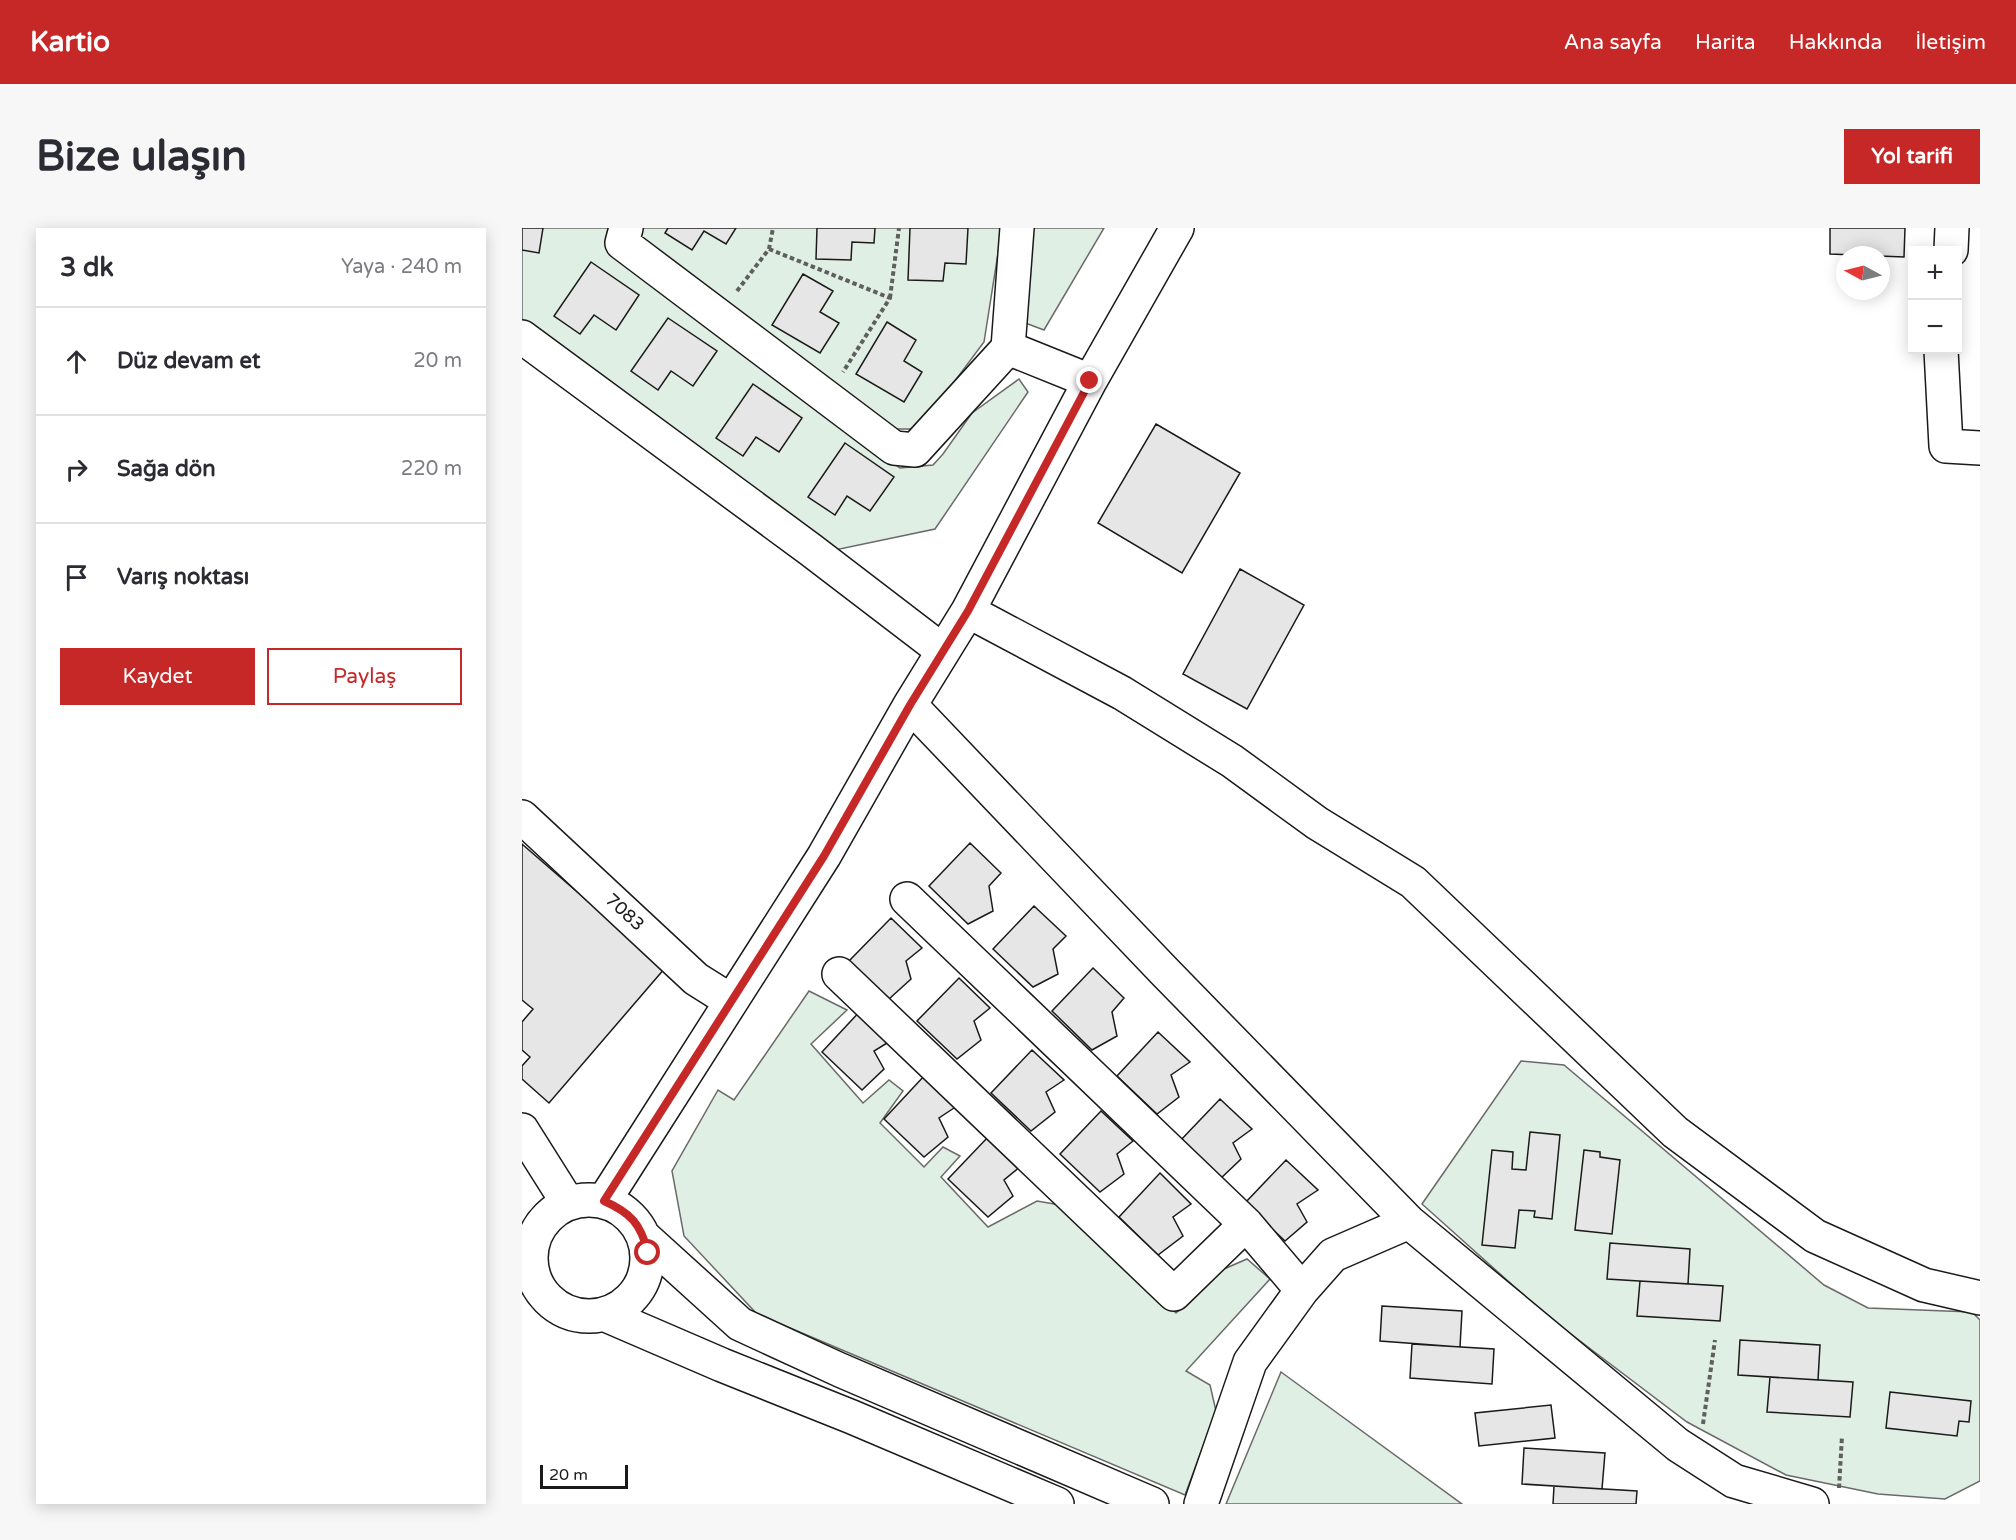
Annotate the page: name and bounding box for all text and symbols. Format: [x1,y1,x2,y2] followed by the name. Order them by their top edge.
[30,25,110,59] text: Kartio
[1564,30,1662,55] text: Ana sayfa
[1695,30,1756,55] text: Harita
[1789,30,1882,55] text: Hakkında
[1915,30,1986,55] text: İletişim
[1844,129,1980,184] button: Yol tarifi
[36,131,247,182] text: Bize ulaşın
[1836,246,1890,300] north arrow
[1908,246,1962,354] map controls
[1908,246,1962,300] button: +
[60,252,114,283] text: 3 dk
[341,255,462,279] text: Yaya · 240 m
[1908,300,1962,354] button: −
[60,345,93,378] icon: ahead
[117,348,260,374] text: Düz devam et
[413,349,462,373] text: 20 m
[1076,367,1102,393] route end
[60,453,93,486] icon: right
[117,456,216,482] text: Sağa dön
[401,457,462,481] text: 220 m
[60,561,93,594] icon: arrive
[117,564,249,590] text: Varış noktası
[60,648,255,705] button: Kaydet
[267,648,462,705] button: Paylaş
[601,889,649,935] street label: 7083
[634,1239,660,1265] route start
[540,1462,628,1490] scale bar
[549,1465,588,1485] text: 20 m

